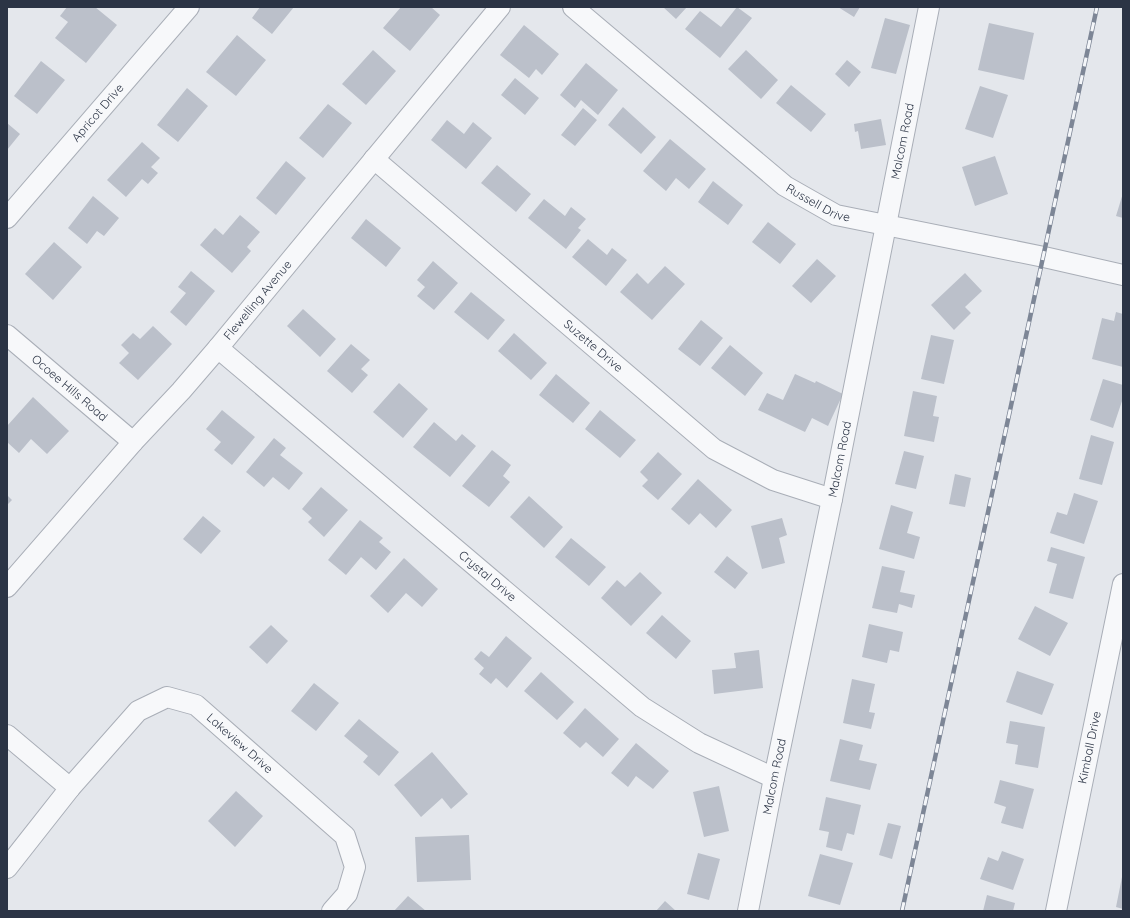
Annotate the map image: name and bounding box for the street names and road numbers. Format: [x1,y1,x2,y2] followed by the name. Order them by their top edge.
[68,80,127,145] street label: Apricot Drive
[887,102,917,181] street label: Malcom Road
[784,180,852,225] street label: Russell Drive
[220,257,295,343] street label: Flewelling Avenue
[561,316,626,375] street label: Suzette Drive
[29,351,111,424] street label: Ocoee Hills Road
[825,420,854,499] street label: Malcom Road
[456,547,520,605] street label: Crystal Drive
[1074,709,1104,785] street label: Kimball Drive
[204,710,276,776] street label: Lakeview Drive
[759,737,789,816] street label: Malcom Road

